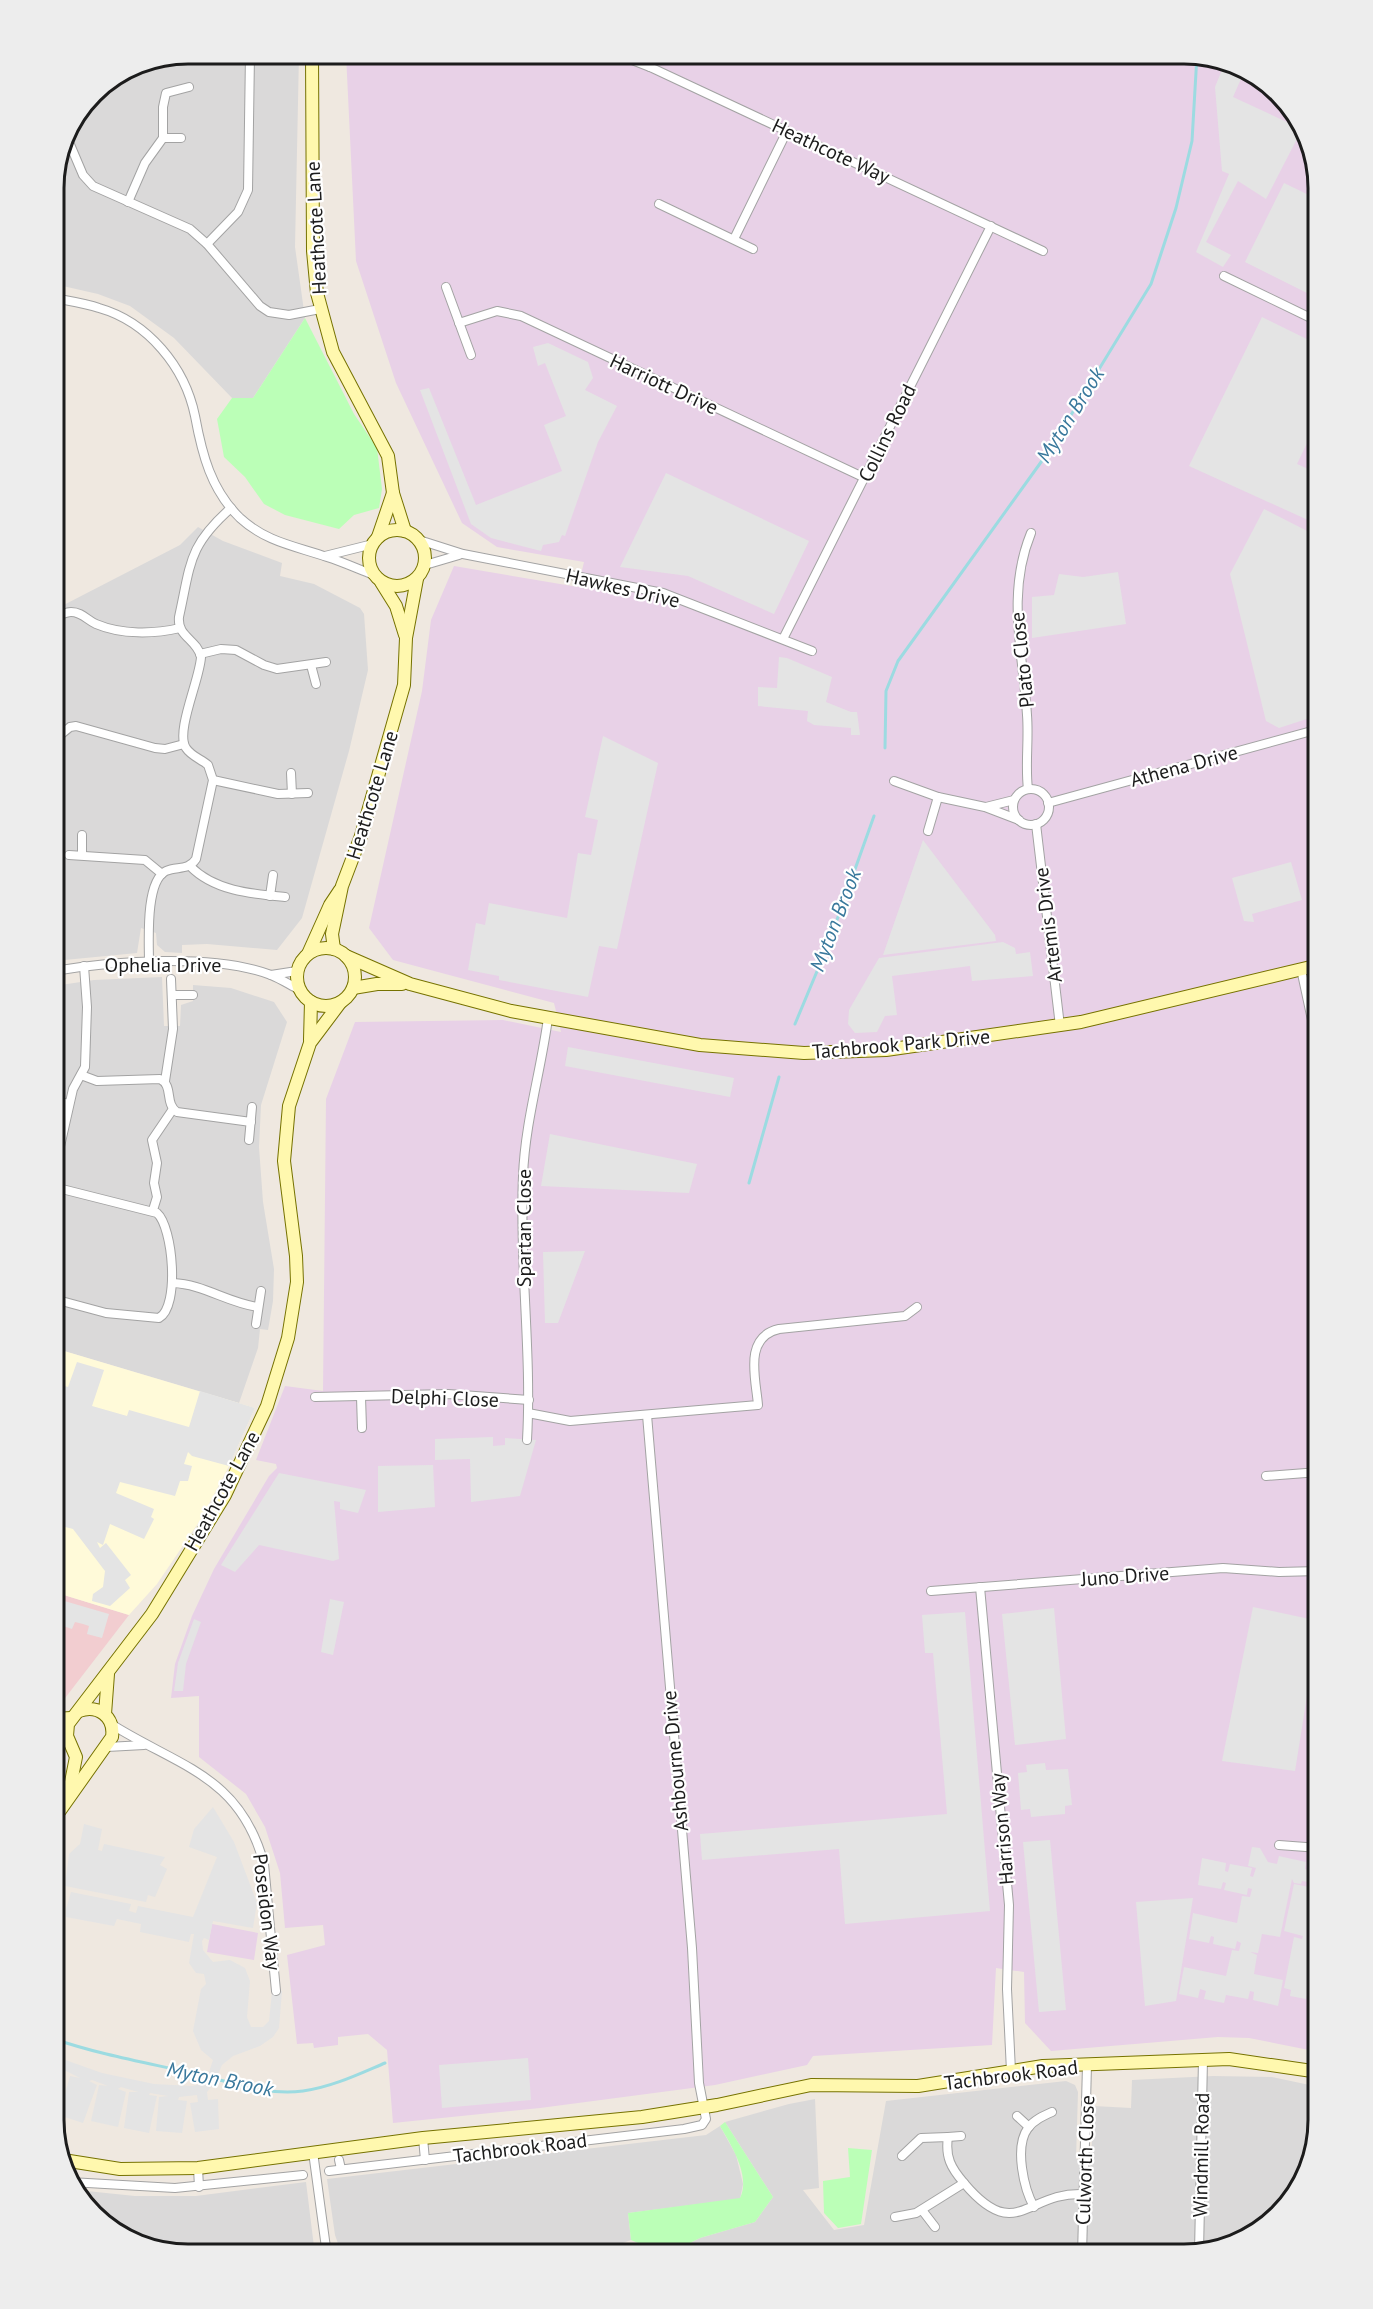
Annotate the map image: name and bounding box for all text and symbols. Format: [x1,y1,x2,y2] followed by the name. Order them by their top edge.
[768,112,895,190] street label: Heathcote Way
[300,161,332,295] street label: Heathcote Lane
[606,348,722,420] street label: Harriott Drive
[1030,361,1111,468] water label: Myton Brook
[852,380,922,486] street label: Collins Road
[563,562,683,614] street label: Hawkes Drive
[1004,611,1040,709] street label: Plato Close
[340,727,404,863] street label: Heathcote Lane
[1127,739,1241,793] street label: Athena Drive
[803,863,867,975] water label: Myton Brook
[1028,866,1068,984] street label: Artemis Drive
[105,952,221,978] street label: Ophelia Drive
[811,1023,991,1065] street label: Tachbrook Park Drive
[511,1169,537,1287] street label: Spartan Close
[391,1383,499,1413] street label: Delphi Close
[178,1426,266,1556] street label: Heathcote Lane
[1079,1560,1170,1592] street label: Juno Drive
[656,1689,694,1833] street label: Ashbourne Drive
[984,1771,1020,1886] street label: Harrison Way
[247,1852,287,1973] street label: Poseidon Way
[943,2054,1079,2096] street label: Tachbrook Road
[165,2055,277,2103] water label: Myton Brook
[1187,2092,1215,2218] street label: Windmill Road
[1070,2095,1100,2225] street label: Culworth Close
[452,2127,588,2169] street label: Tachbrook Road

